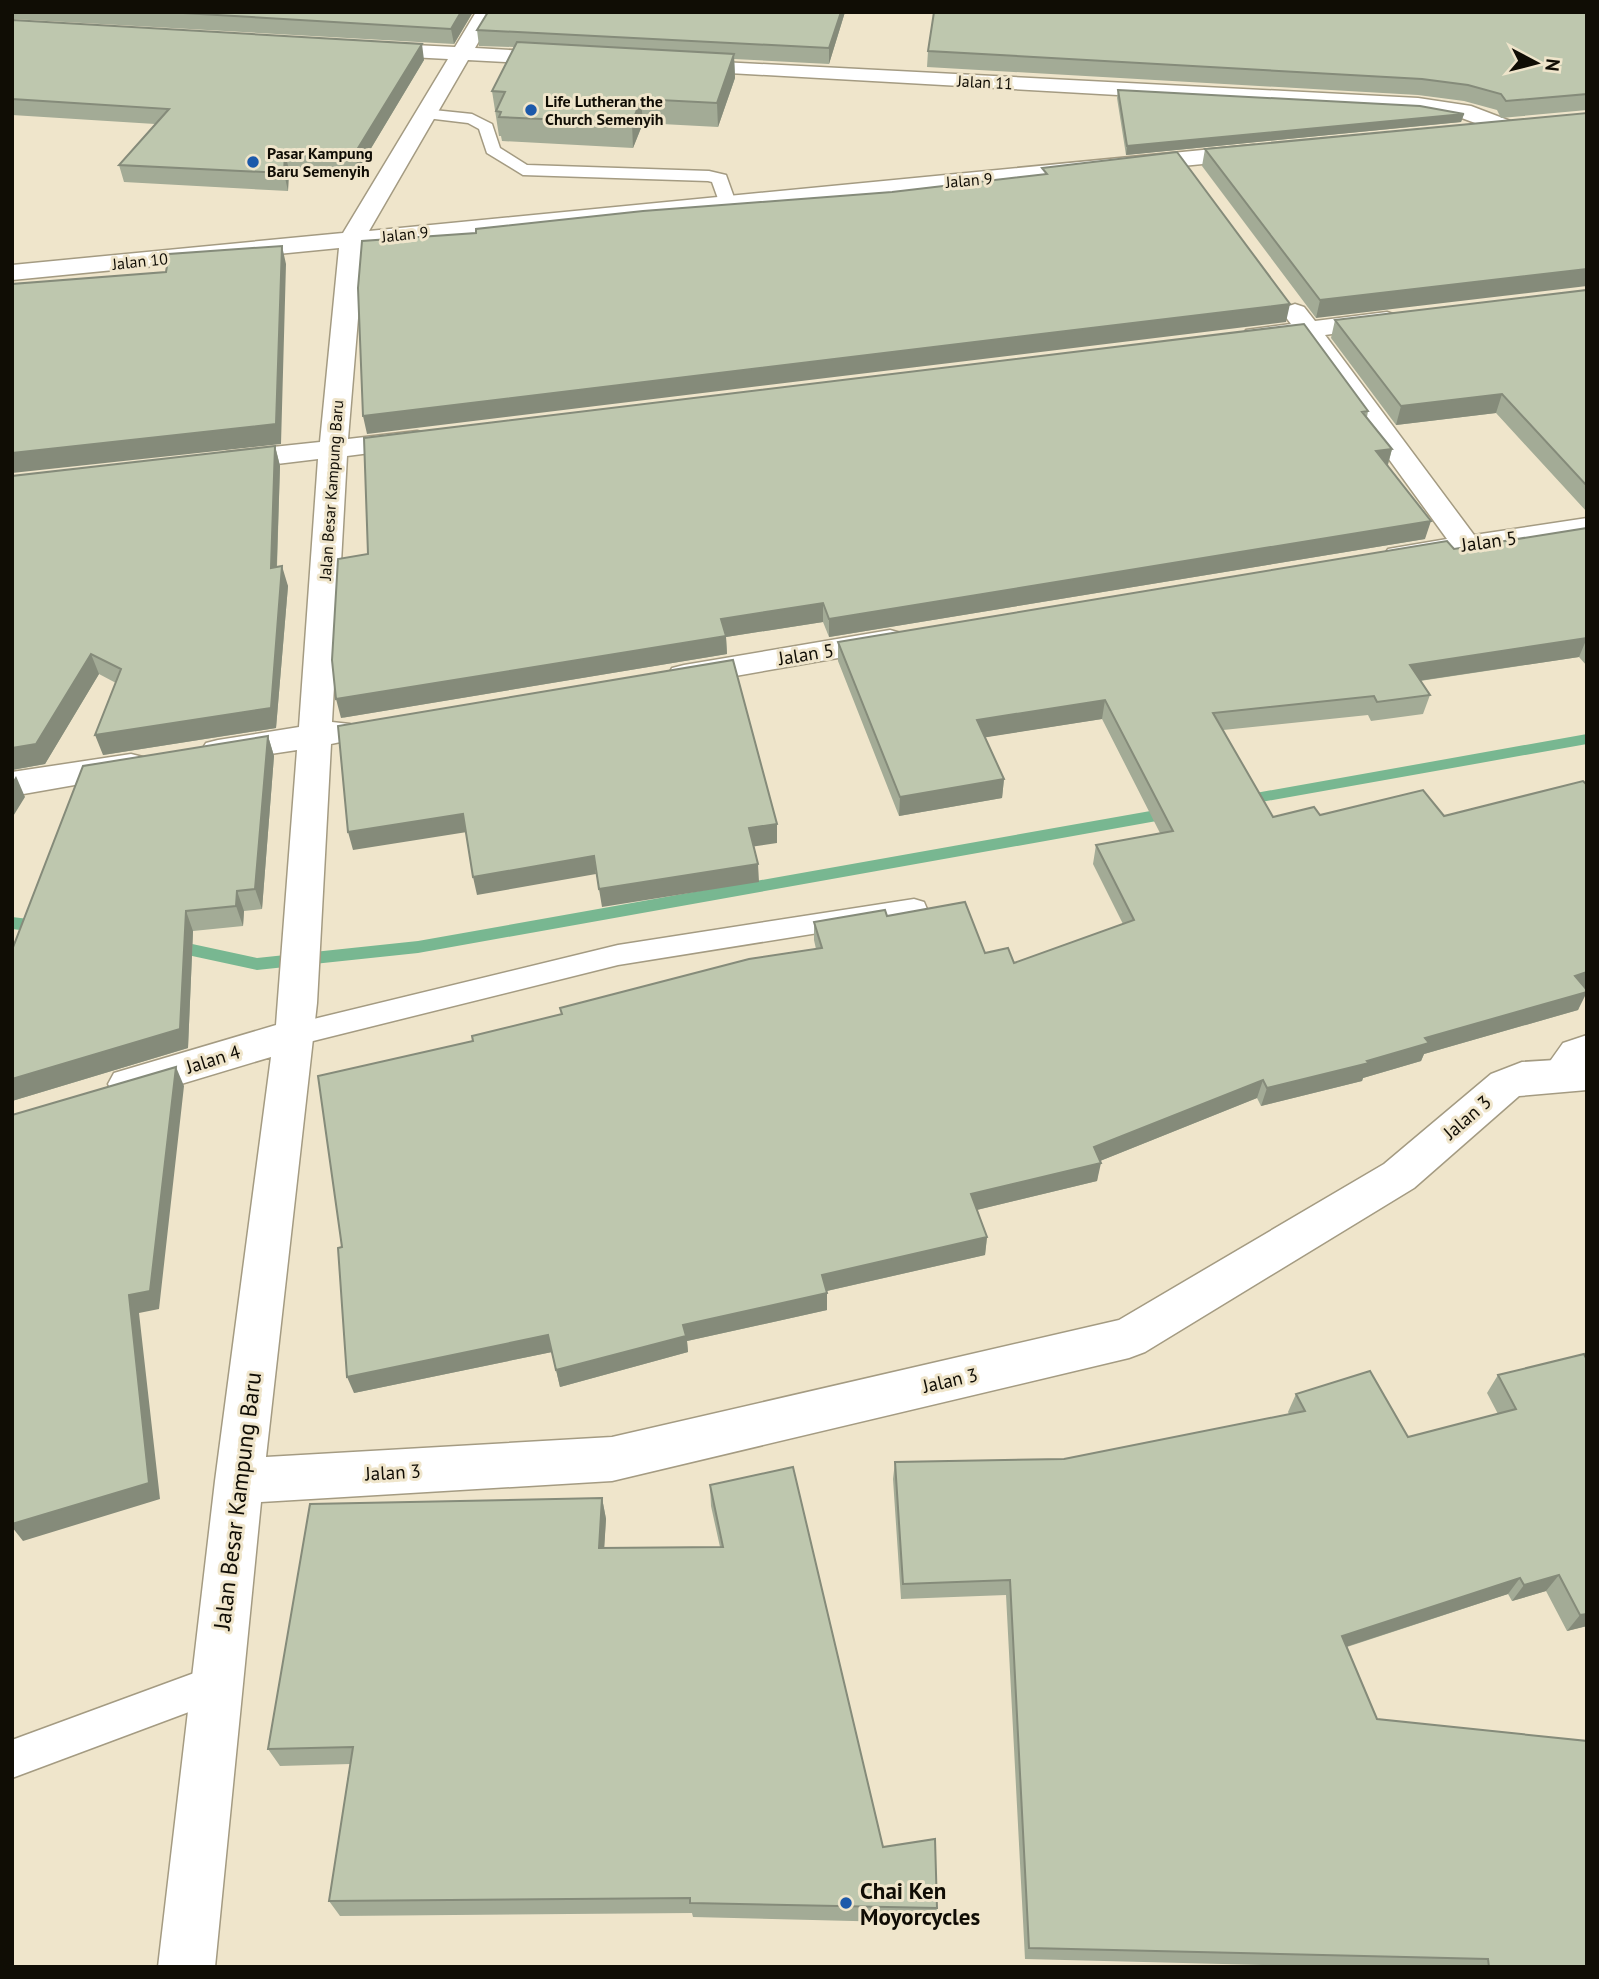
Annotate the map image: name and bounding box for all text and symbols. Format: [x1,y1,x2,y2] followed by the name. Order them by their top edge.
[1501,28,1571,98] north arrow
[1540,57,1566,73] text: N
[956,71,1013,93] street label: Jalan 11
[545,91,664,129] place label: Life Lutheran the Church Semenyih
[523,102,539,118] marker: Life Lutheran the Church Semenyih
[267,143,373,181] place label: Pasar Kampung Baru Semenyih
[245,154,261,170] marker: Pasar Kampung Baru Semenyih
[944,168,993,192] street label: Jalan 9
[380,222,429,247] street label: Jalan 9
[110,248,169,274] street label: Jalan 10
[315,399,347,582] street label: Jalan Besar Kampung Baru
[1459,525,1518,557] street label: Jalan 5
[776,638,835,670] street label: Jalan 5
[182,1039,243,1079] street label: Jalan 4
[1437,1090,1496,1145] street label: Jalan 3
[919,1362,980,1398] street label: Jalan 3
[207,1370,267,1633] street label: Jalan Besar Kampung Baru
[364,1459,421,1485] street label: Jalan 3
[860,1876,981,1931] place label: Chai Ken Moyorcycles
[838,1895,854,1911] marker: Chai Ken Moyorcycles

